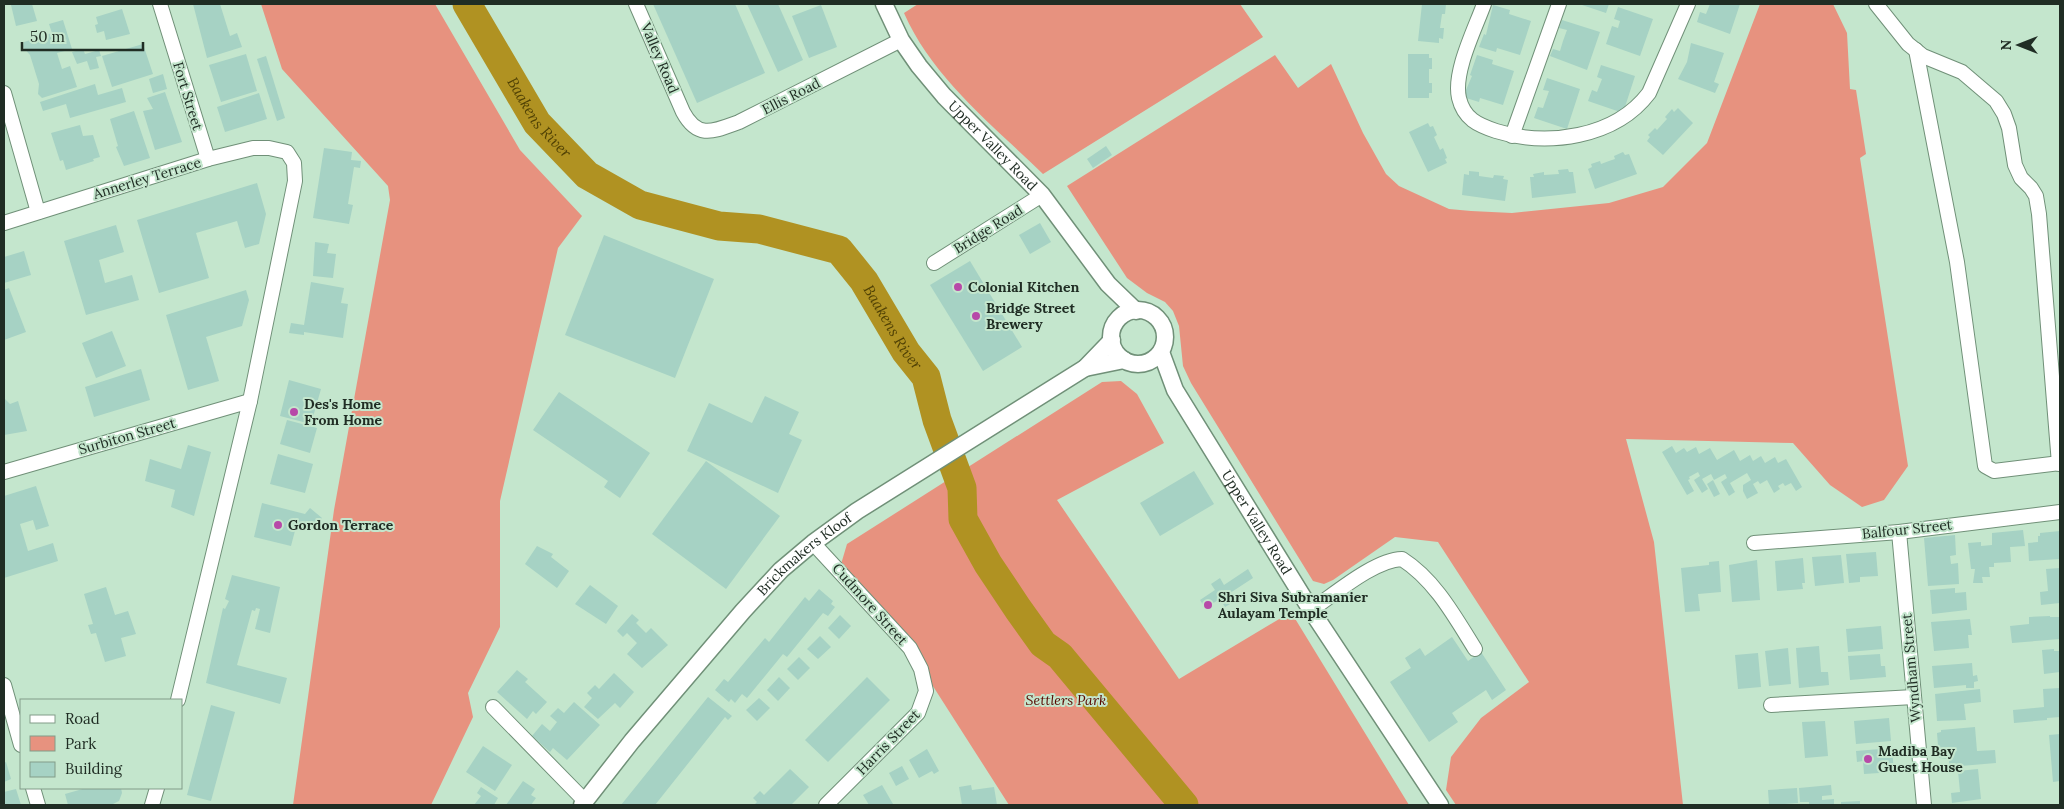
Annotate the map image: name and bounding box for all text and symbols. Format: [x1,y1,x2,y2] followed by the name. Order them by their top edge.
[637,19,683,96] street label: Valley Road
[22,20,144,52] scale bar
[1994,20,2044,70] north arrow
[30,27,65,46] text: 50 m
[1997,39,2015,50] text: N
[169,60,207,133] street label: Fort Street
[503,74,576,162] water label: Baakens River
[759,74,823,118] street label: Ellis Road
[945,97,1041,194] street label: Upper Valley Road
[90,153,203,203] street label: Annerley Terrace
[950,201,1026,257] street label: Bridge Road
[968,278,1079,296] place label: Colonial Kitchen
[859,281,927,374] water label: Baakens River
[952,281,964,293] marker: Colonial Kitchen
[986,299,1075,333] place label: Bridge Street Brewery
[970,310,982,322] marker: Bridge Street Brewery
[304,395,383,429] place label: Des's Home From Home
[288,406,300,418] marker: Des's Home From Home
[76,413,178,458] street label: Surbiton Street
[1218,467,1296,578] street label: Upper Valley Road
[753,508,856,599] street label: Brickmakers Kloof
[1861,515,1953,543] street label: Balfour Street
[288,516,394,534] place label: Gordon Terrace
[272,519,284,531] marker: Gordon Terrace
[828,559,912,649] street label: Cudmore Street
[1218,588,1368,622] place label: Shri Siva Subramanier Aulayam Temple
[1202,599,1214,611] marker: Shri Siva Subramanier Aulayam Temple
[1897,612,1925,723] street label: Wyndham Street
[1026,691,1106,709] park label: Settlers Park
[20,699,182,789] legend
[852,705,924,778] street label: Harris Street
[65,709,100,728] text: Road
[65,734,96,753] text: Park
[1878,742,1963,776] place label: Madiba Bay Guest House
[1862,753,1874,765] marker: Madiba Bay Guest House
[65,759,123,778] text: Building

